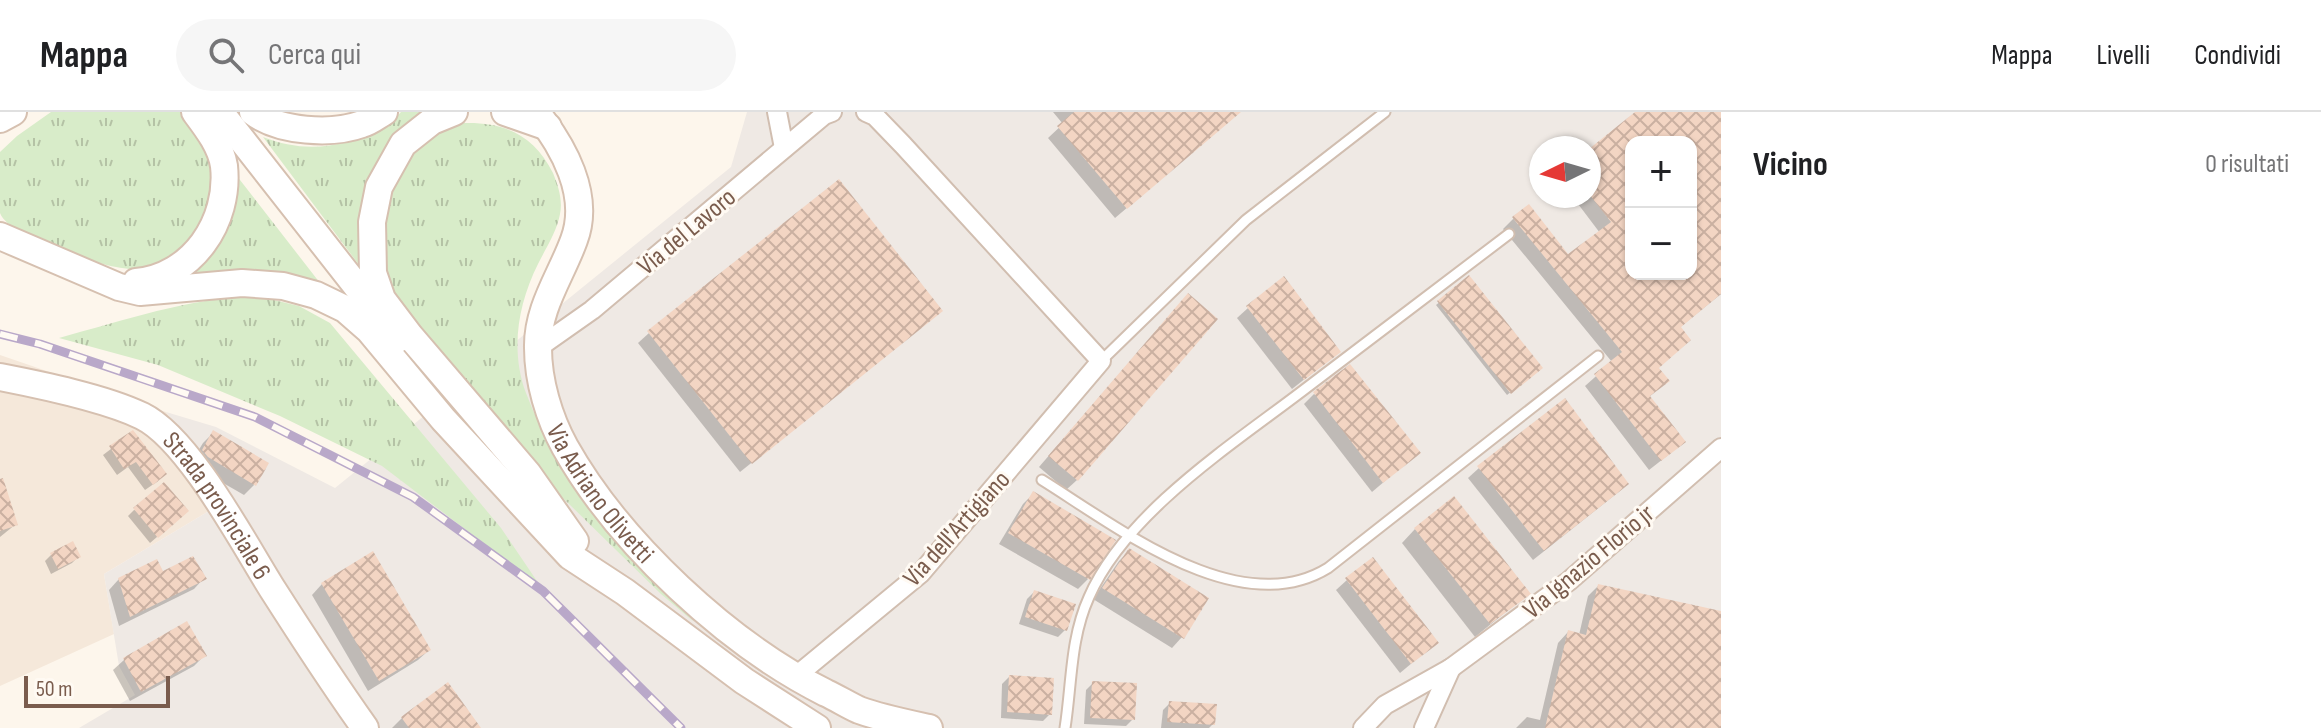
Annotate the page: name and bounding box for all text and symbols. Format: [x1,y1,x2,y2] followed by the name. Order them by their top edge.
[176,19,736,91] search box
[40,33,128,78] text: Mappa
[204,33,248,77] icon: search
[268,37,361,73] text: Cerca qui
[1991,39,2053,72] text: Mappa
[2097,39,2150,72] text: Livelli
[2194,39,2281,72] text: Condividi
[1529,136,1601,208] north arrow
[1625,136,1697,280] map controls
[1625,136,1697,208] button: +
[1753,144,1828,185] text: Vicino
[2205,149,2289,180] text: 0 risultati
[631,182,742,282] street label: Via del Lavoro
[1625,208,1697,280] button: −
[539,420,660,570] street label: Via Adriano Olivetti
[156,426,277,586] street label: Strada provinciale 6
[897,465,1017,593] street label: Via dell'Artigiano
[1517,498,1661,626] street label: Via Ignazio Florio jr
[24,672,170,708] scale bar
[36,676,72,703] text: 50 m

